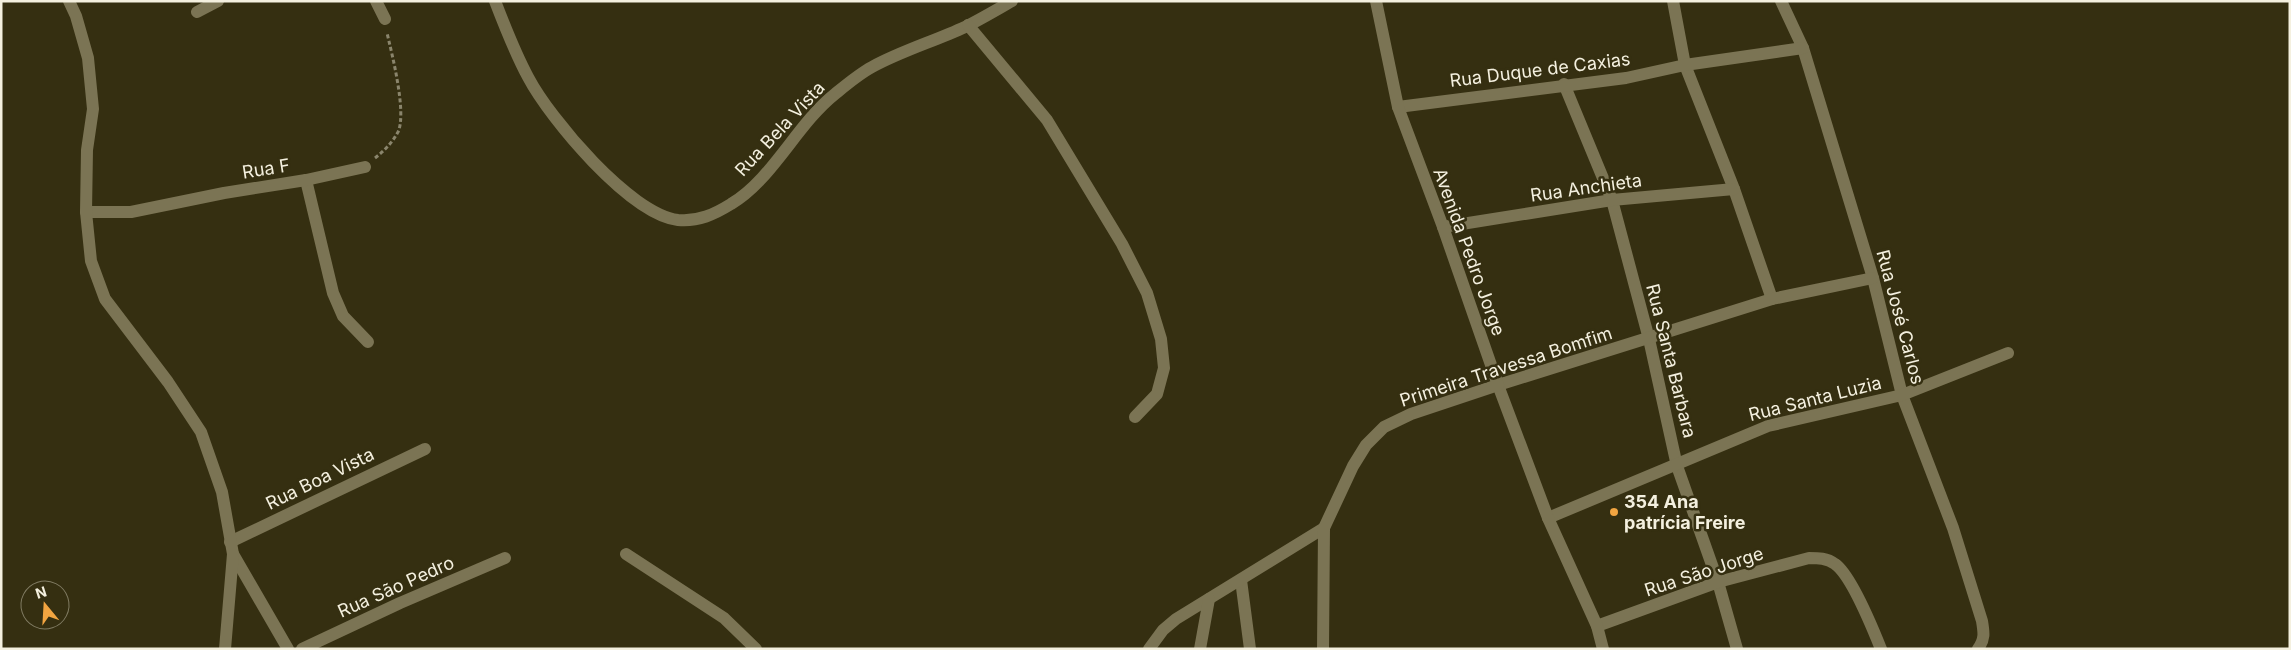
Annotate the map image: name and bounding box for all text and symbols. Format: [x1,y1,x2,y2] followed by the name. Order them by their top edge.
[1448,48,1631,91] street label: Rua Duque de Caxias
[731,77,829,180] street label: Rua Bela Vista
[241,154,291,183] street label: Rua F
[1429,165,1510,339] street label: Avenida Pedro Jorge
[1529,169,1643,206] street label: Rua Anchieta
[1872,247,1929,386] street label: Rua José Carlos
[1642,282,1701,440] street label: Rua Santa Barbara
[1397,322,1615,411] street label: Primeira Travessa Bomfim
[1746,372,1883,425] street label: Rua Santa Luzia
[262,443,377,514] street label: Rua Boa Vista
[1624,491,1746,533] place label: 354 Ana patrícia Freire
[1608,506,1620,518] marker: 354 Ana patrícia Freire
[1642,542,1766,601] street label: Rua São Jorge
[334,552,457,622] street label: Rua São Pedro
[20,580,70,630] north arrow
[33,582,49,602] text: N

